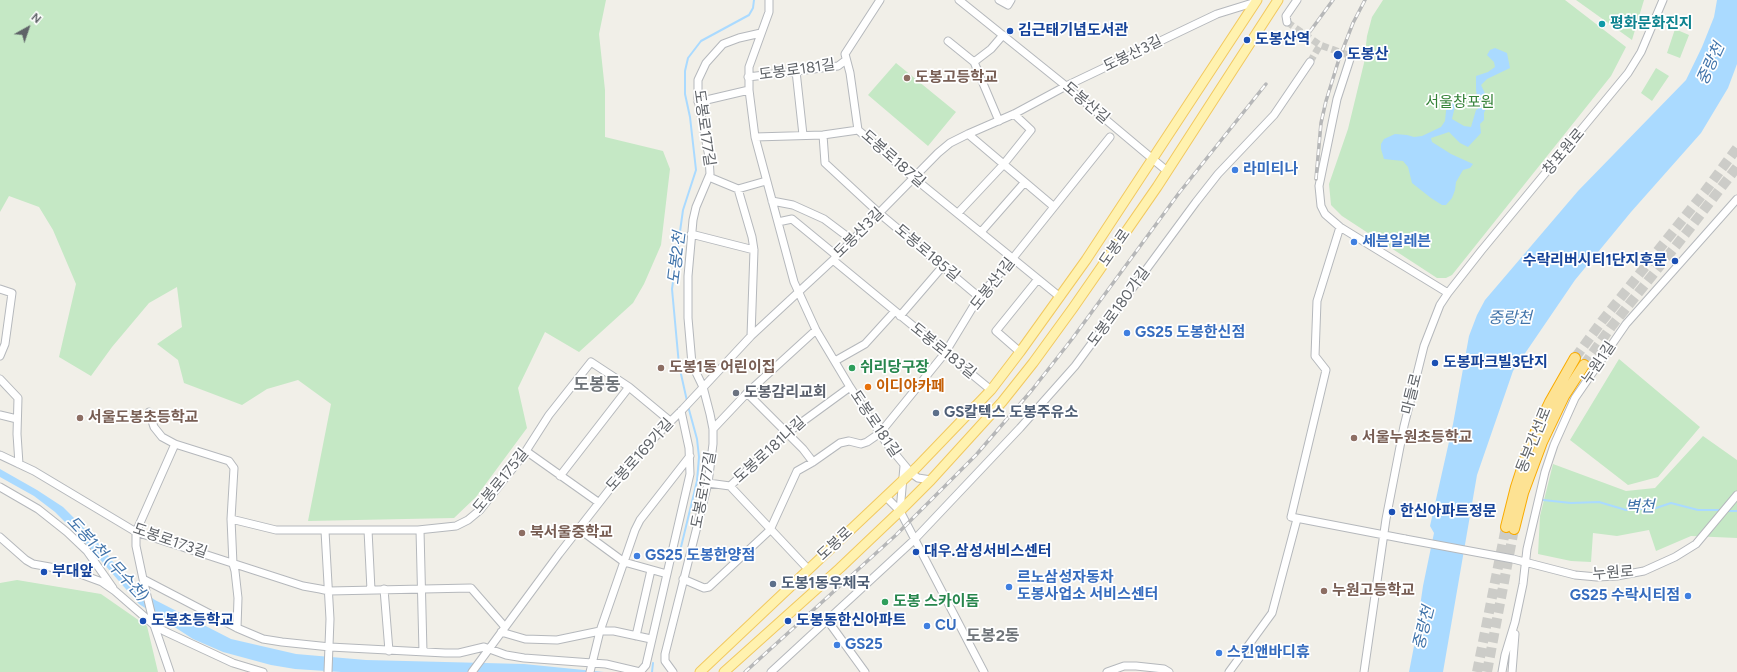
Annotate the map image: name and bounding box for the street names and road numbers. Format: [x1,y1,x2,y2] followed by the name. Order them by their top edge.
[1101,32,1165,76] street label: 도봉산3길
[758,56,836,84] street label: 도봉로181길
[1059,78,1113,128] street label: 도봉산길
[690,88,718,168] street label: 도봉로177길
[1539,125,1589,179] street label: 창포원로
[857,126,929,192] street label: 도봉로187길
[830,204,888,262] street label: 도봉산3길
[891,221,963,285] street label: 도봉로185길
[1096,226,1134,270] street label: 도봉로
[967,254,1019,314] street label: 도봉산1길
[1084,264,1154,350] street label: 도봉로180가길
[907,319,979,383] street label: 도봉로183길
[1578,338,1620,388] street label: 누원1길
[1398,372,1426,416] street label: 마들로
[846,387,904,461] street label: 도봉로181길
[1513,405,1555,475] street label: 동부간선로
[730,413,810,487] street label: 도봉로181나길
[602,415,678,495] street label: 도봉로169가길
[469,445,533,517] street label: 도봉로175길
[688,450,720,530] street label: 도봉로177길
[130,520,210,562] street label: 도봉로173길
[814,523,856,565] street label: 도봉로
[1592,563,1634,583] street label: 누원로

